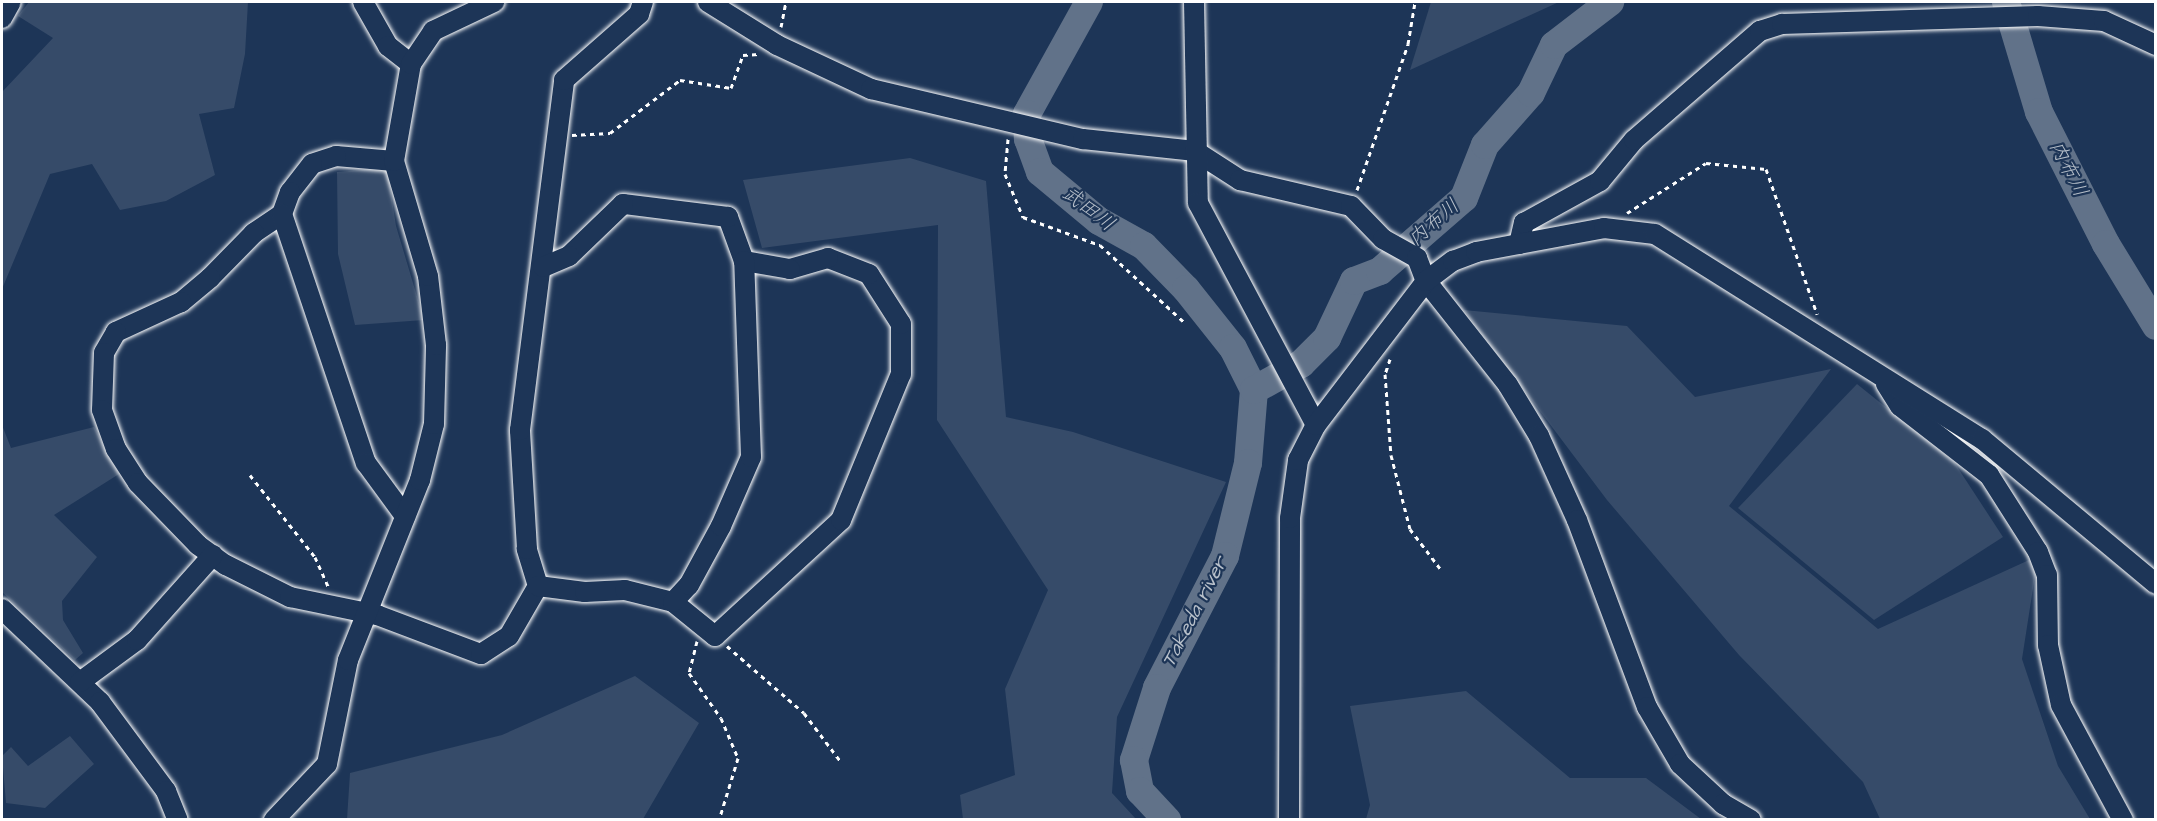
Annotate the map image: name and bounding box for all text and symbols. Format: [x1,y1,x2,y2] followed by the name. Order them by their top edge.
[2044,137,2092,201] water label: 内布川
[1057,181,1119,237] water label: 武田川
[1403,194,1465,252] water label: 内布川
[1157,553,1233,671] water label: Takeda river

